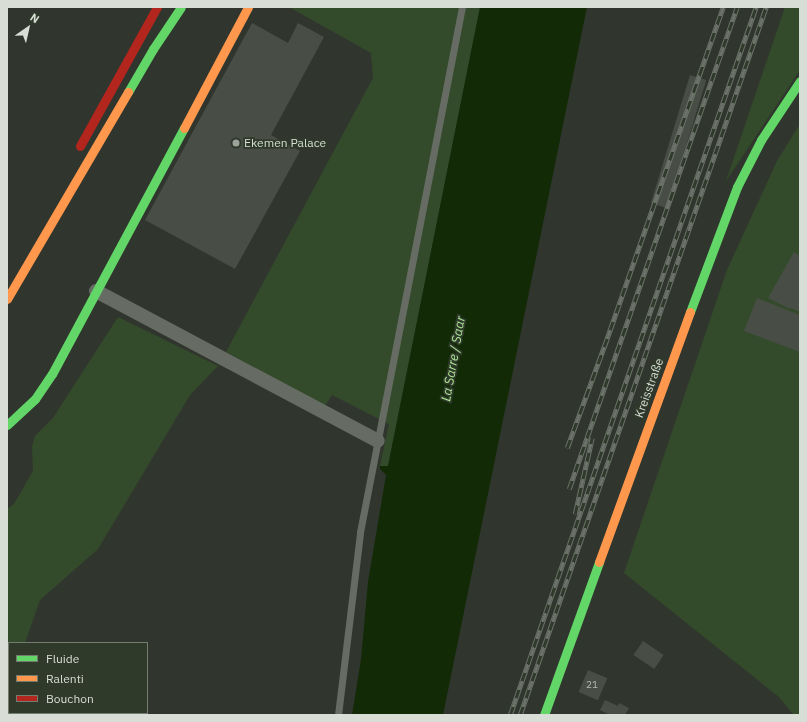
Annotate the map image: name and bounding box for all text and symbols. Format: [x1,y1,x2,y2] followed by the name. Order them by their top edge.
[8,8,48,48] north arrow
[27,10,42,26] text: N
[244,136,326,150] place label: Ekemen Palace
[231,138,241,148] marker: Ekemen Palace
[439,315,469,403] water label: La Sarre / Saar
[632,356,666,420] street label: Kreisstraße
[8,642,148,714] legend
[46,651,79,666] text: Fluide
[46,671,84,686] text: Ralenti
[586,679,598,691] house number: 21
[46,691,94,706] text: Bouchon

